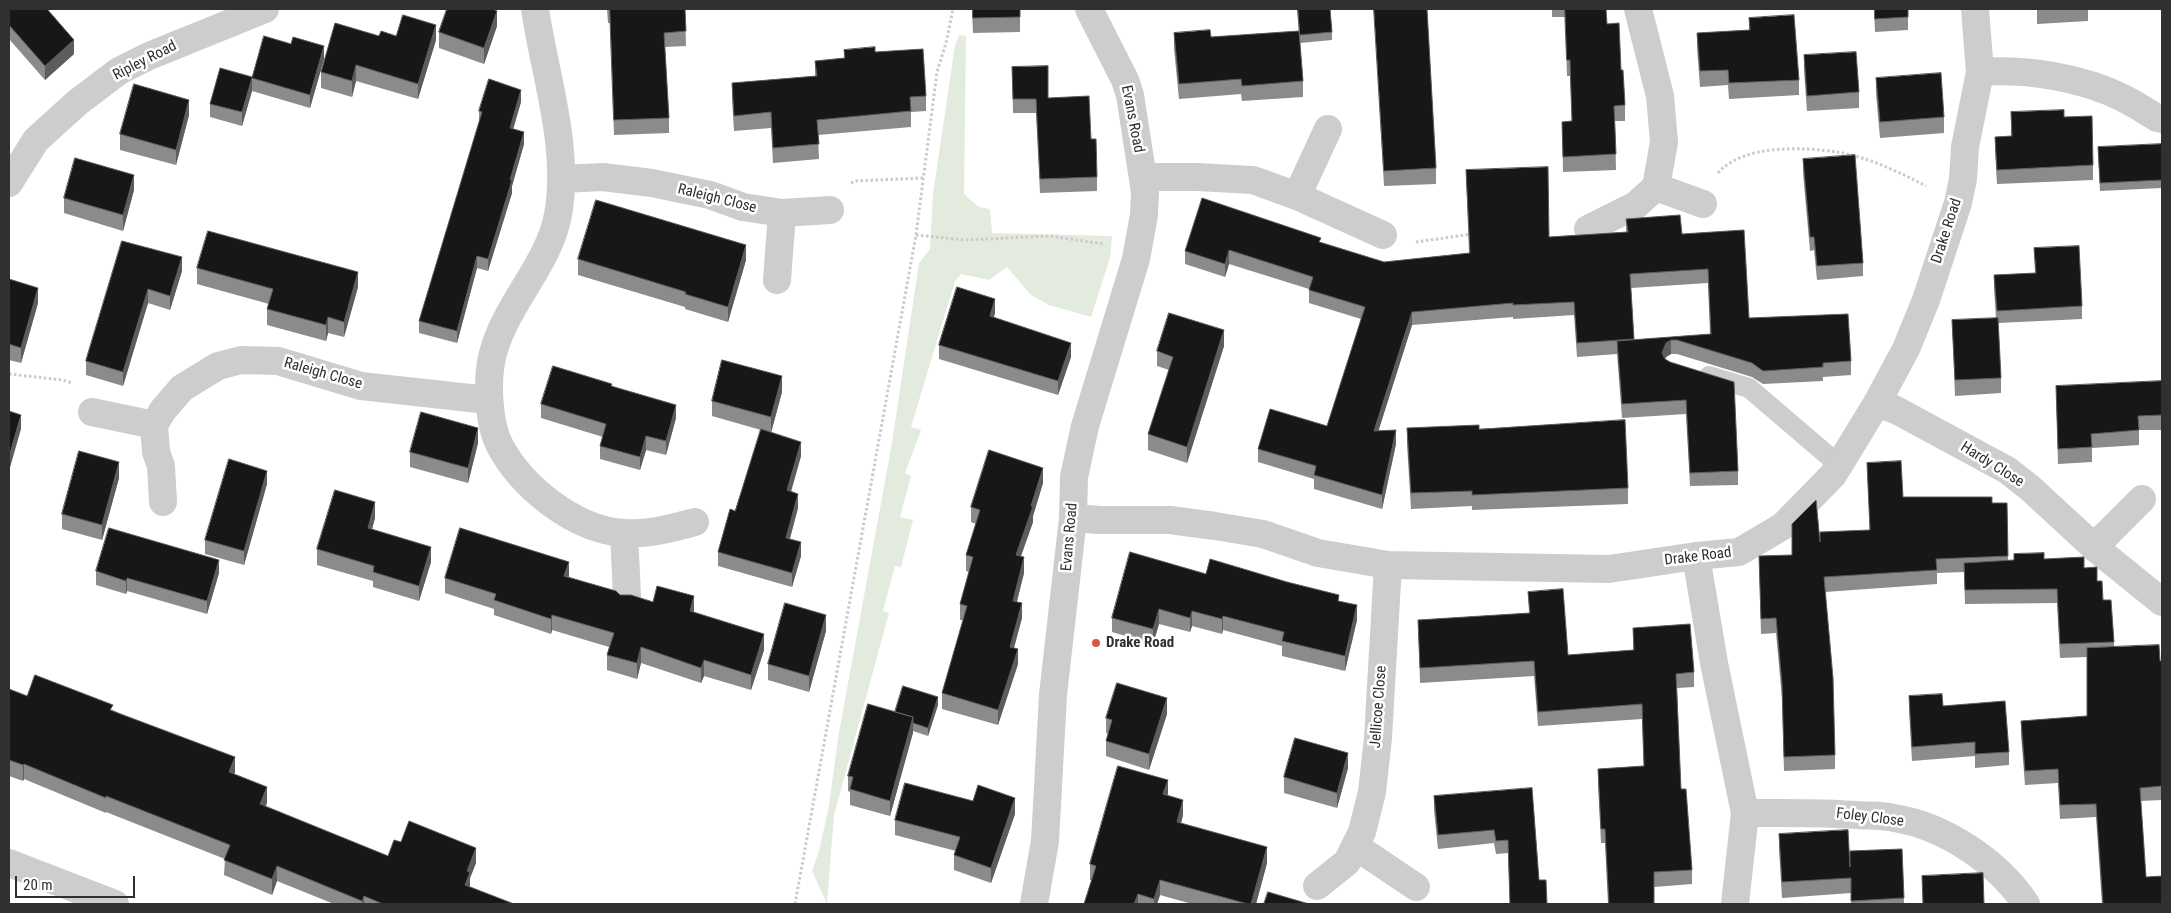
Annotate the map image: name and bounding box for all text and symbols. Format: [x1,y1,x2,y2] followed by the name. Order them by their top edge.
[110,37,180,85] street label: Ripley Road
[1117,84,1147,154] street label: Evans Road
[676,181,758,217] street label: Raleigh Close
[1928,196,1966,266] street label: Drake Road
[282,354,364,394] street label: Raleigh Close
[1957,438,2027,492] street label: Hardy Close
[1058,502,1082,572] street label: Evans Road
[1664,544,1732,570] street label: Drake Road
[1106,634,1174,652] place label: Drake Road
[1090,637,1102,649] marker: Drake Road
[1367,665,1391,749] street label: Jellicoe Close
[1835,805,1905,831] street label: Foley Close
[18,866,138,898] scale bar
[23,876,53,894] text: 20 m

